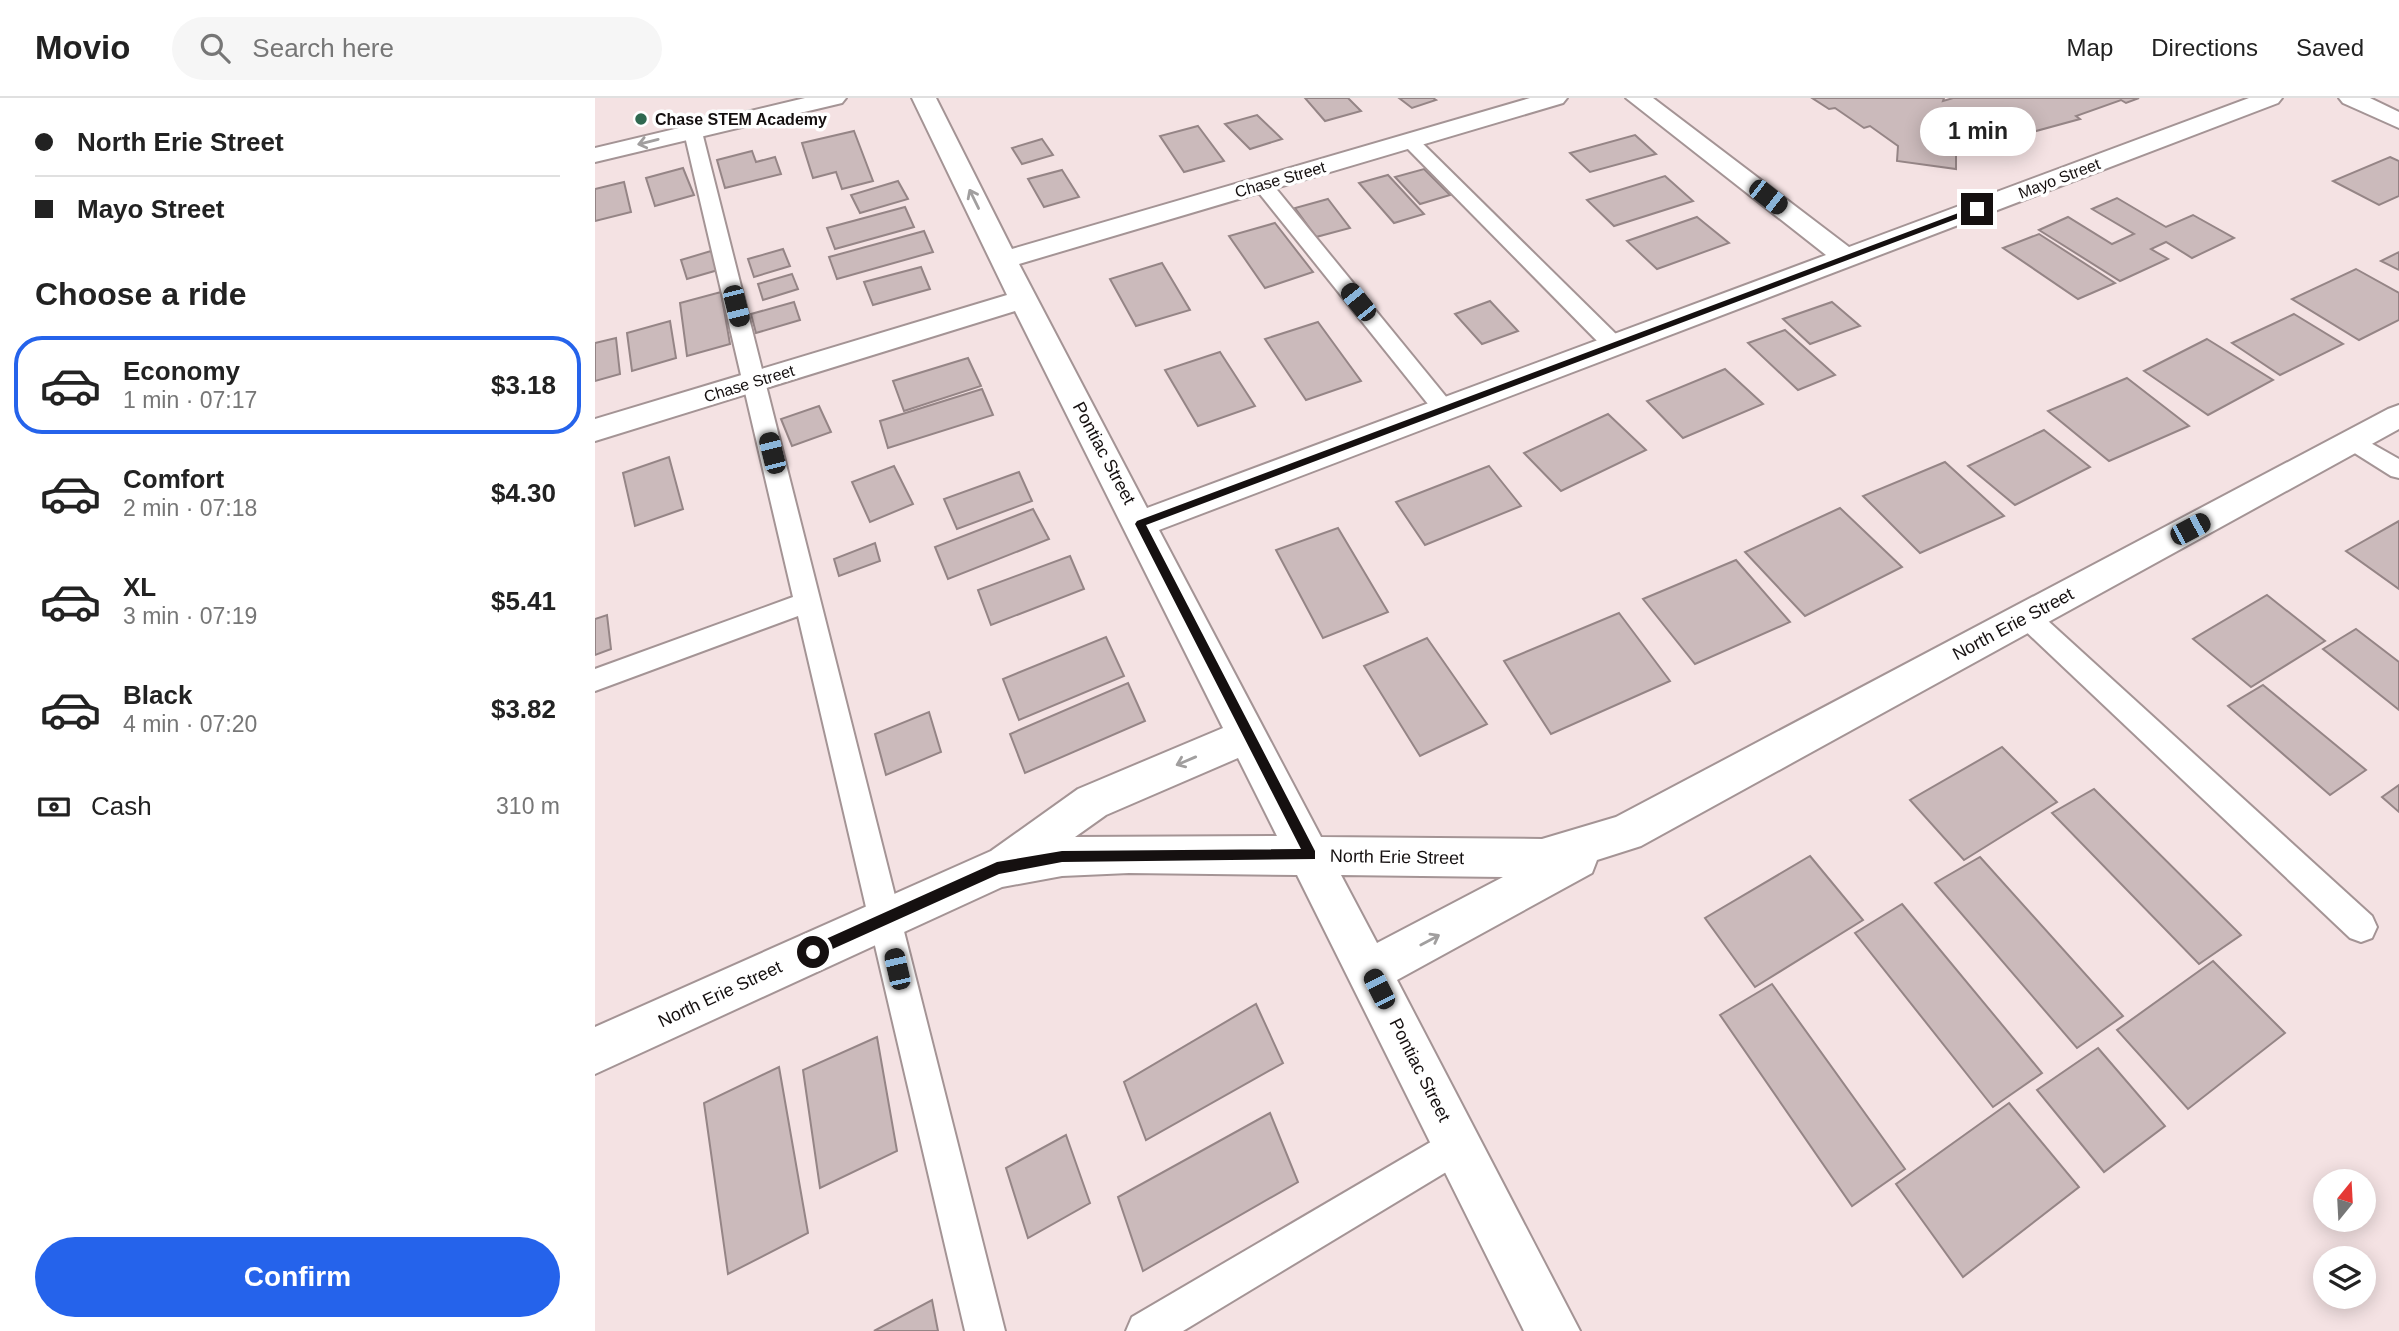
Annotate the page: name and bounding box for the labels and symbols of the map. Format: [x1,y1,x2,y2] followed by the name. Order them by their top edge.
[1919,108,2035,156] callout: 1 min
[633,111,649,127] marker: Chase STEM Academy
[655,111,827,128] place label: Chase STEM Academy
[638,137,660,150] one-way arrow
[2016,155,2103,202] street label: Mayo Street
[1233,158,1328,201] street label: Chase Street
[1745,176,1792,218] car
[966,189,980,210] one-way arrow
[1961,193,1993,225] route end
[1337,279,1380,325] car
[721,283,752,329] car
[702,362,797,405] street label: Chase Street
[1069,398,1139,508] street label: Pontiac Street
[757,430,788,476] car
[2167,510,2214,548] car
[1949,584,2077,664] street label: North Erie Street
[1176,755,1197,768] one-way arrow
[1330,846,1464,868] street label: North Erie Street
[1419,933,1440,946] one-way arrow
[797,936,829,968] route start
[883,946,912,992] car
[655,957,785,1031] street label: North Erie Street
[1361,966,1398,1012] car
[1385,1015,1455,1125] street label: Pontiac Street
[2313,1169,2377,1232] north arrow

